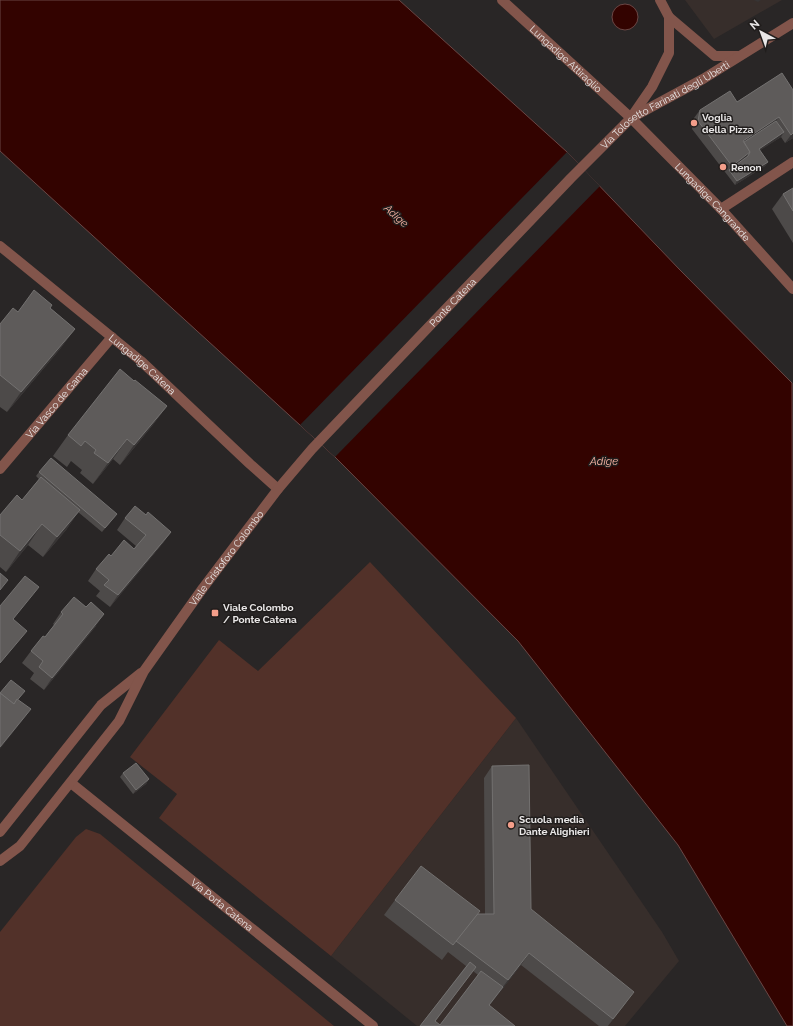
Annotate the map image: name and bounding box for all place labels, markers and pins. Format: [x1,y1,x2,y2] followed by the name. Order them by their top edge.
[702,112,754,135] place label: Voglia della Pizza
[689,118,699,128] marker: Voglia della Pizza
[718,162,728,172] marker: Renon
[731,162,762,173] place label: Renon
[223,602,297,625] place label: Viale Colombo / Ponte Catena
[210,608,220,618] marker: Viale Colombo / Ponte Catena
[519,814,589,837] place label: Scuola media Dante Alighieri
[506,820,516,830] marker: Scuola media Dante Alighieri

